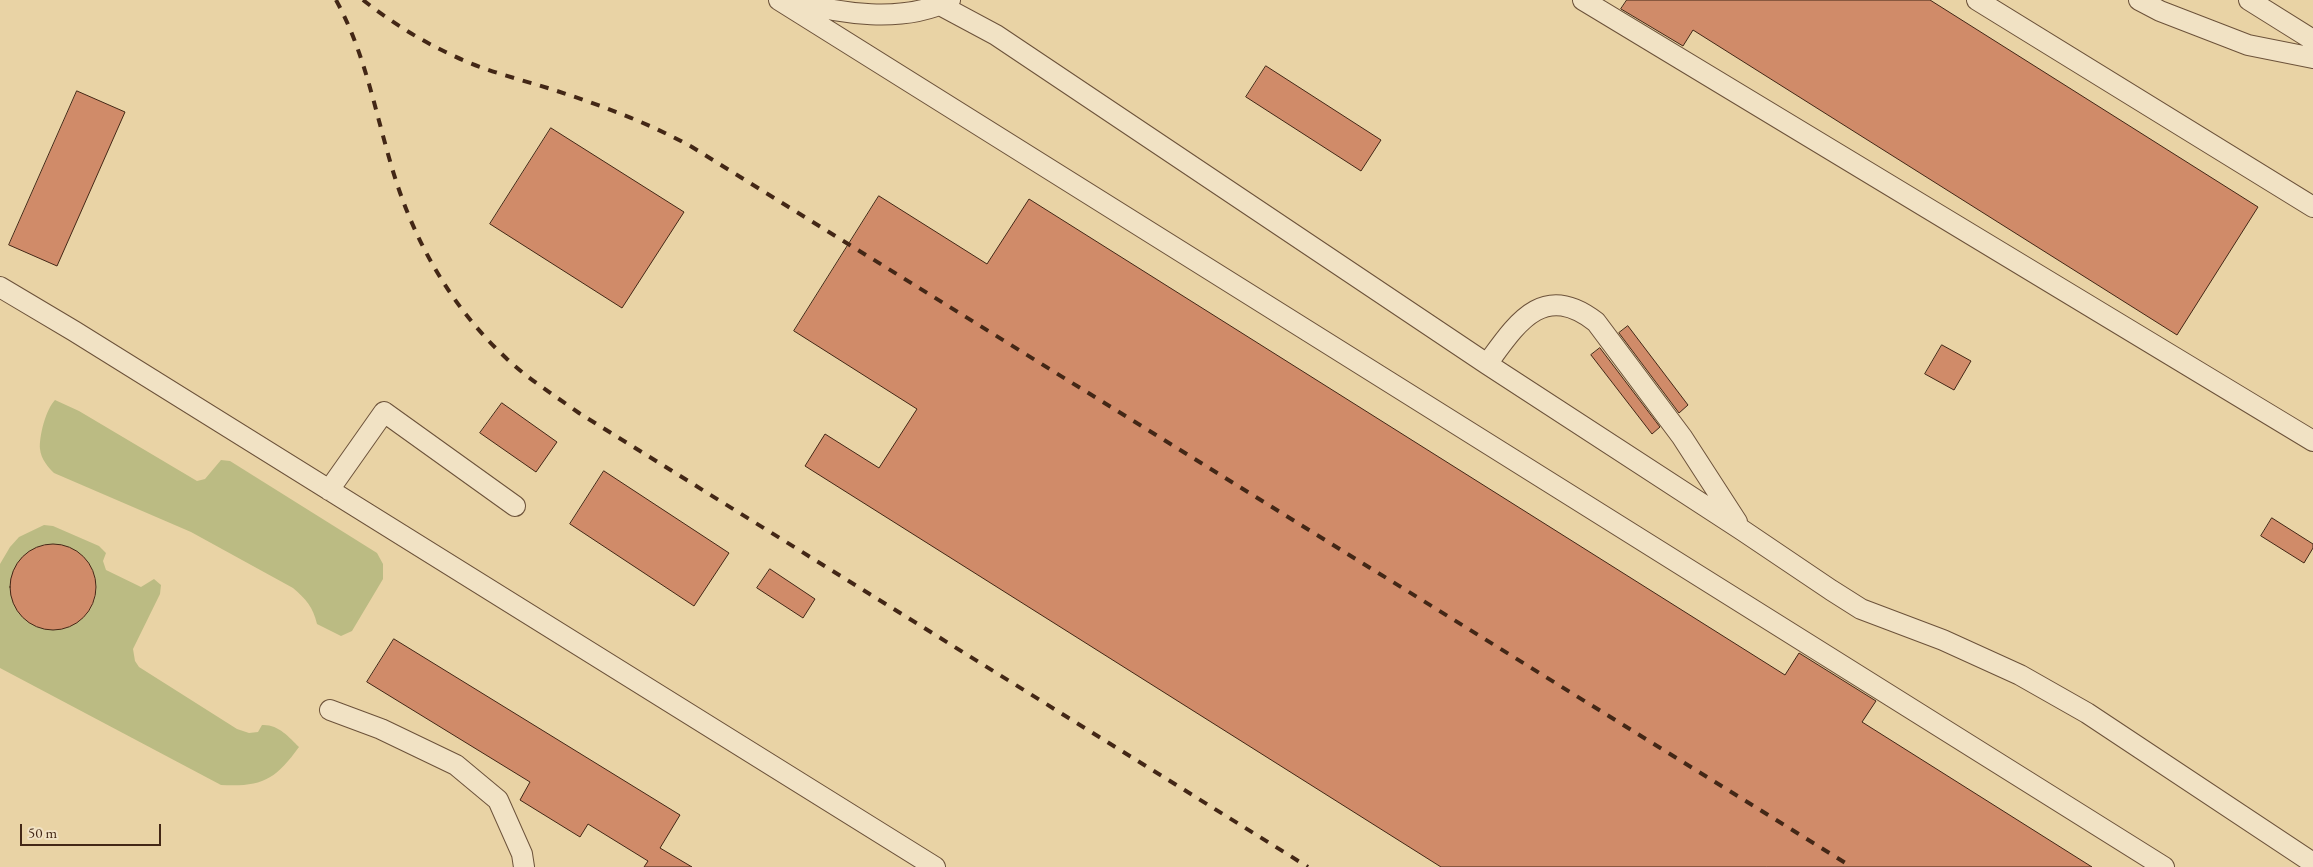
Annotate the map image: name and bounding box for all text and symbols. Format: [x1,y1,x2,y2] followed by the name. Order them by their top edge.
[22,814,164,846] scale bar
[28,823,57,842] text: 50 m

